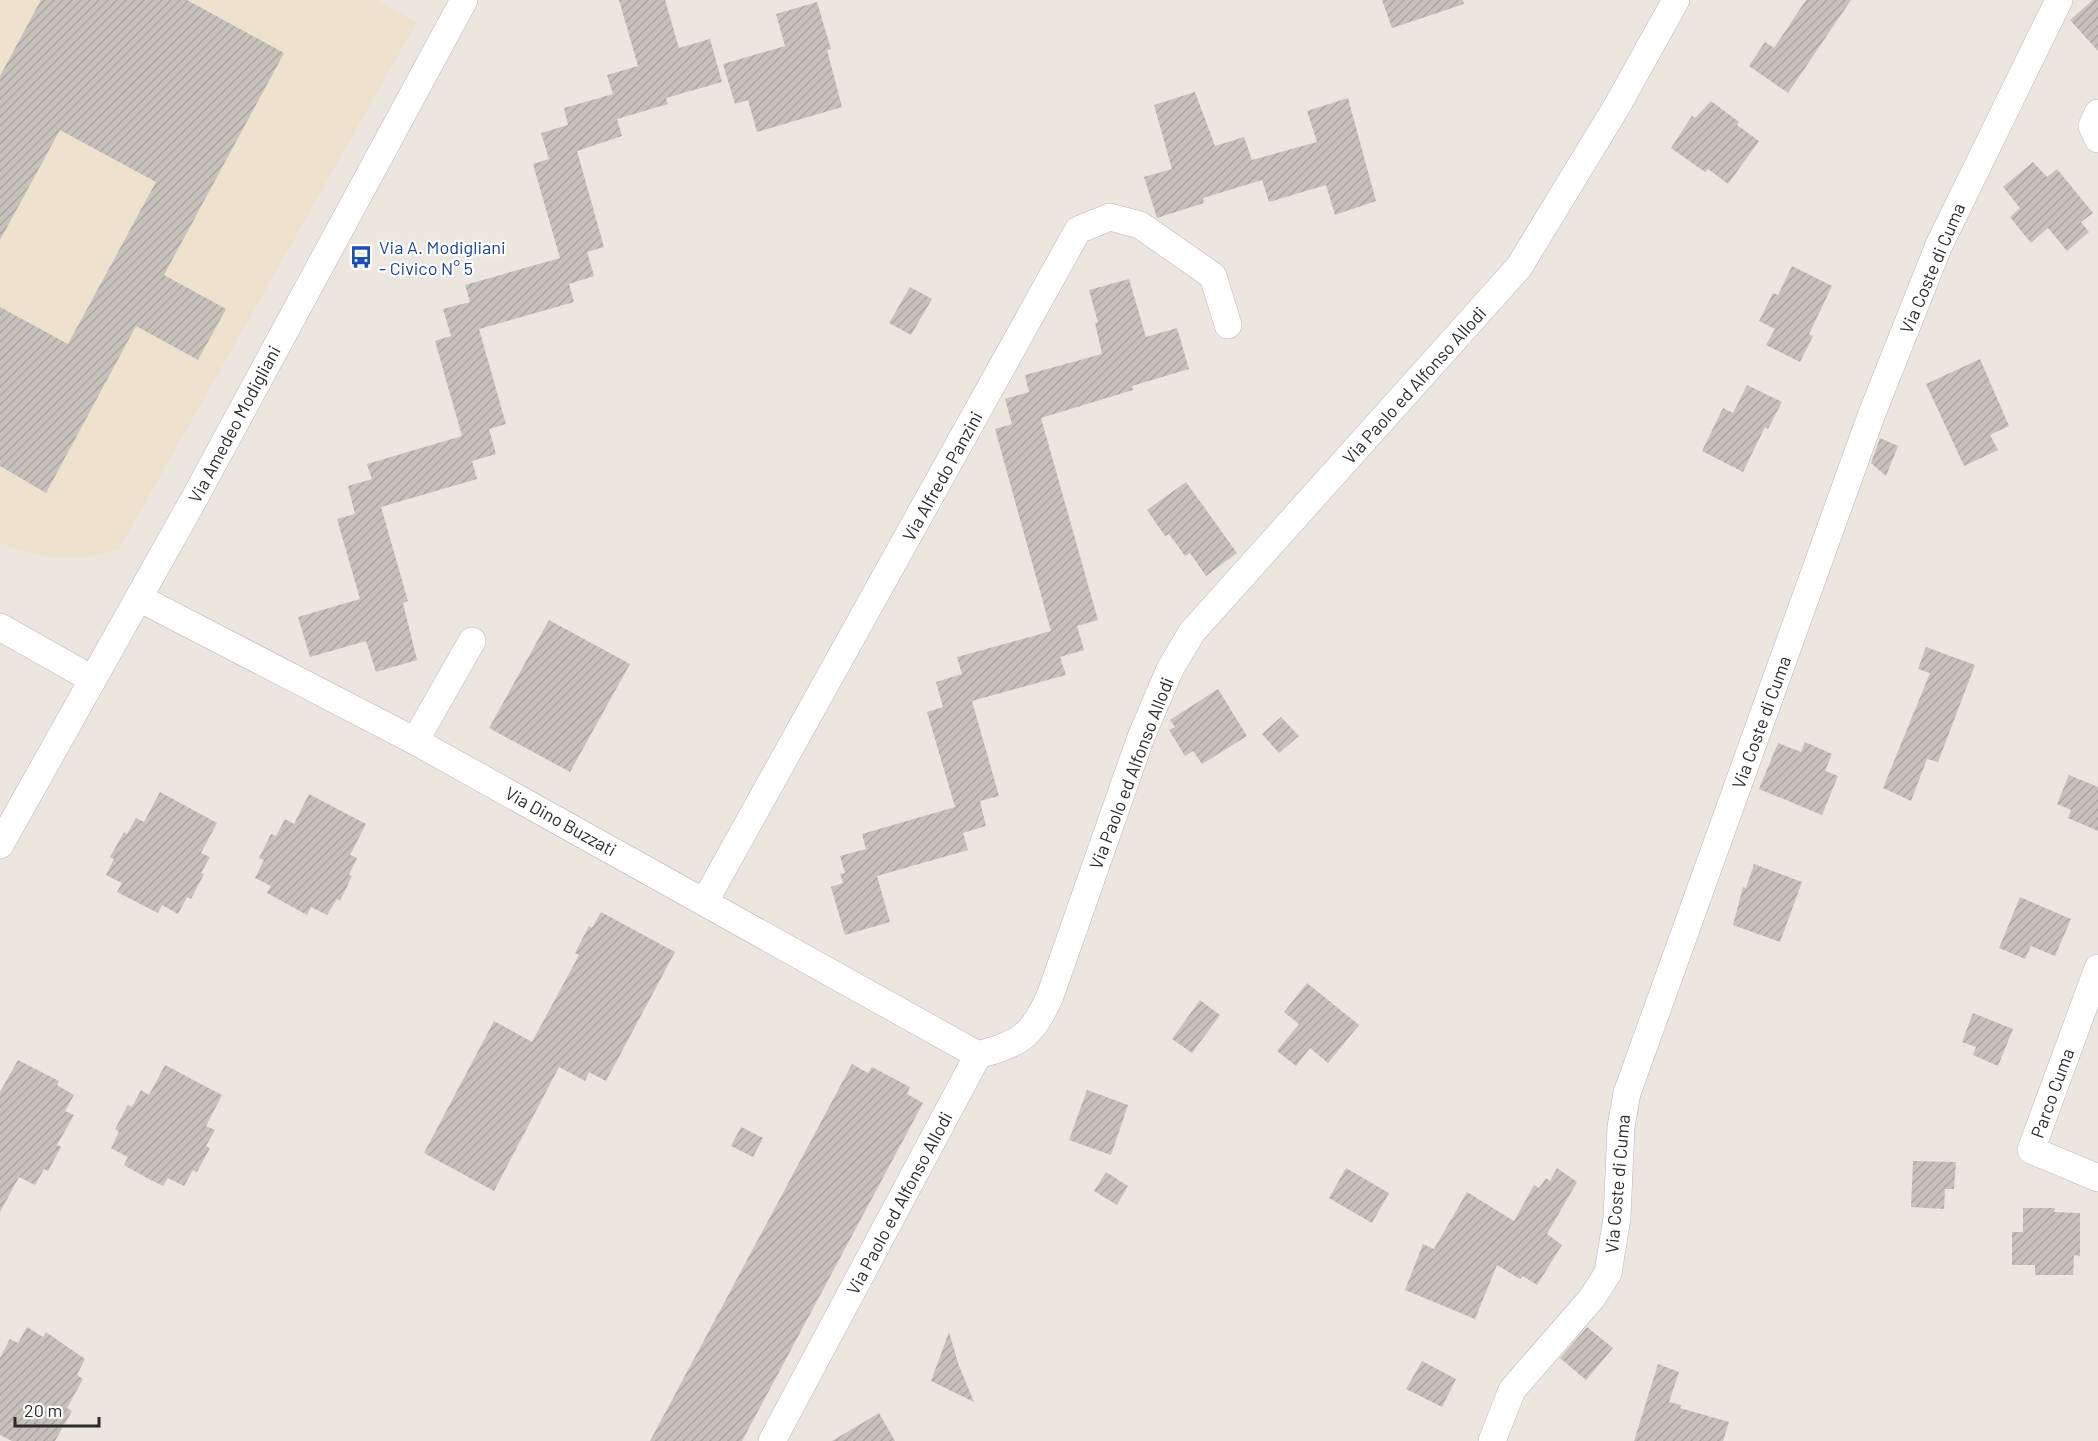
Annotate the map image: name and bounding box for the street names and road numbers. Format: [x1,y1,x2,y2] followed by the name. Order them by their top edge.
[1895,199,1969,337] street label: Via Coste di Cuma
[1338,302,1490,468] street label: Via Paolo ed Alfonso Allodi
[183,342,285,506] street label: Via Amedeo Modigliani
[897,407,987,545] street label: Via Alfredo Panzini
[1727,653,1795,791] street label: Via Coste di Cuma
[1084,674,1178,872] street label: Via Paolo ed Alfonso Allodi
[502,781,620,861] street label: Via Dino Buzzati
[2026,1045,2078,1141] street label: Parco Cuma
[841,1108,957,1298] street label: Via Paolo ed Alfonso Allodi
[1600,1114,1634,1254] street label: Via Coste di Cuma

